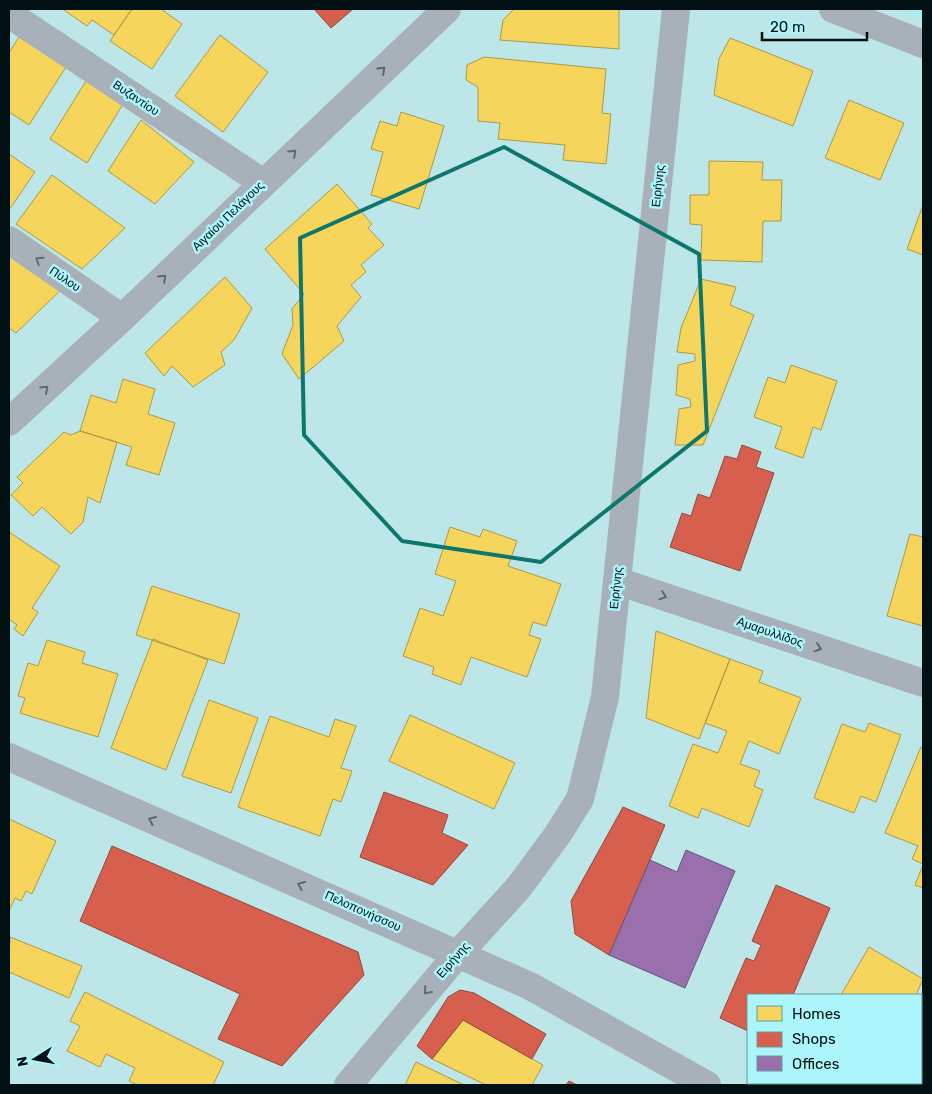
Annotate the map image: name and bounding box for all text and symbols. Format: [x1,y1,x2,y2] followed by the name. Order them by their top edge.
[762,10,867,42] scale bar
[770,18,805,36] text: 20 m
[376,67,385,76] one-way arrow
[110,77,162,119] street label: Βυζαντίου
[287,150,296,159] one-way arrow
[649,164,667,208] street label: Ειρήνης
[189,178,267,254] street label: Αιγαίου Πελάγους
[35,257,44,266] one-way arrow
[47,264,83,294] street label: Πύλου
[158,275,167,284] one-way arrow
[39,386,48,395] one-way arrow
[607,566,625,610] street label: Ειρήνης
[659,590,667,600] one-way arrow
[735,614,805,650] street label: Αμαρυλλίδος
[813,642,821,652] one-way arrow
[148,815,157,826] one-way arrow
[297,880,306,891] one-way arrow
[323,888,403,934] street label: Πελοπονήσσου
[434,939,472,981] street label: Ειρήνης
[424,985,432,994] one-way arrow
[747,994,922,1084] legend
[792,1005,841,1023] text: Homes
[792,1030,836,1048] text: Shops
[10,1034,60,1084] north arrow
[13,1055,32,1068] text: N
[792,1055,840,1073] text: Offices

